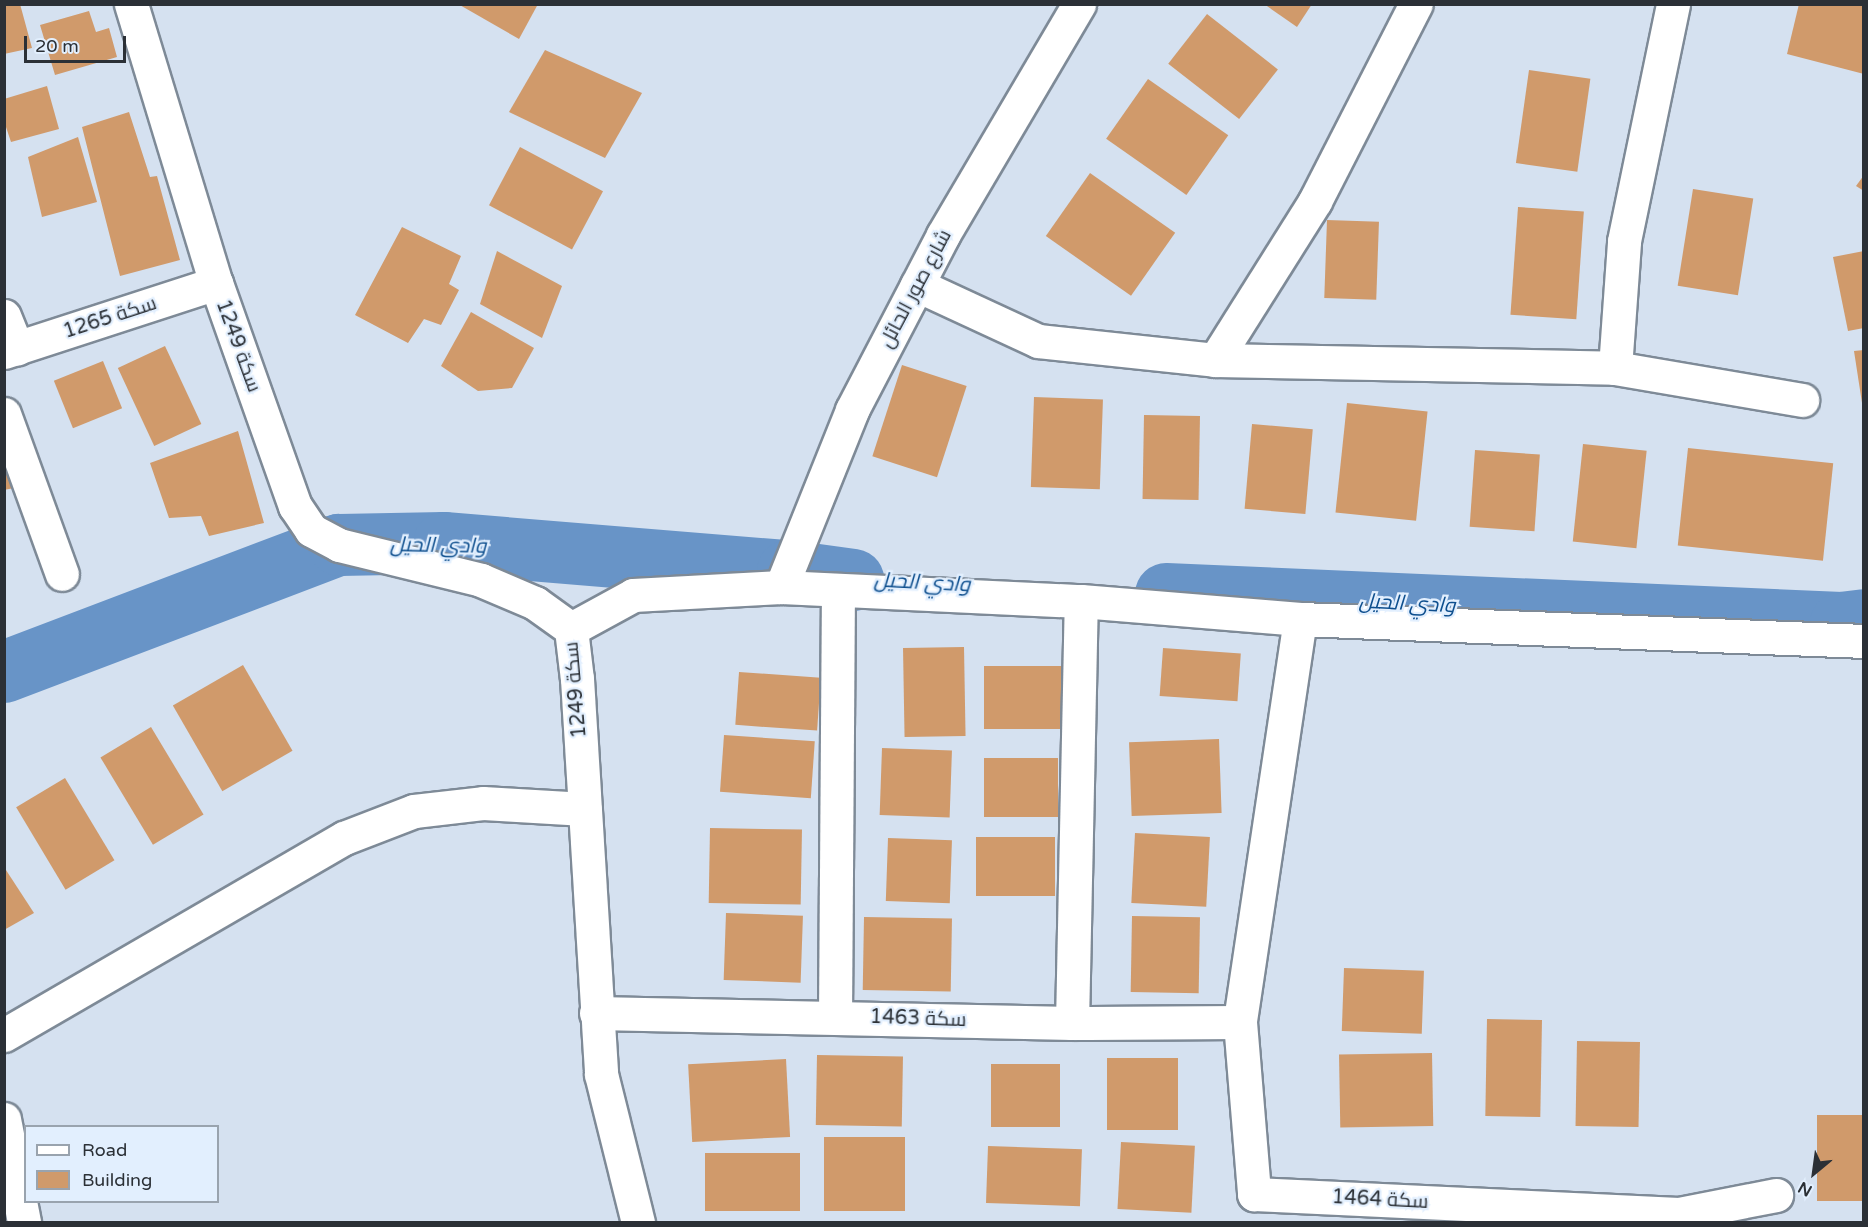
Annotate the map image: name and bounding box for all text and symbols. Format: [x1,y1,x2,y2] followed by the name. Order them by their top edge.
[27,24,129,62] scale bar
[35,35,79,57] text: 20 m
[875,226,957,352] street label: شارع صور الحائل
[60,292,160,344] street label: سكة 1265
[210,296,266,396] street label: سكة 1249
[390,533,486,559] water label: وادي الحيل
[873,568,971,598] water label: وادي الحيل
[1358,589,1456,619] water label: وادي الحيل
[560,641,592,739] street label: سكة 1249
[869,1005,967,1033] street label: سكة 1463
[24,1125,219,1203] legend
[82,1139,127,1161] text: Road
[1784,1143,1844,1203] north arrow
[82,1169,152,1191] text: Building
[1795,1177,1816,1201] text: N
[1331,1185,1429,1215] street label: سكة 1464

